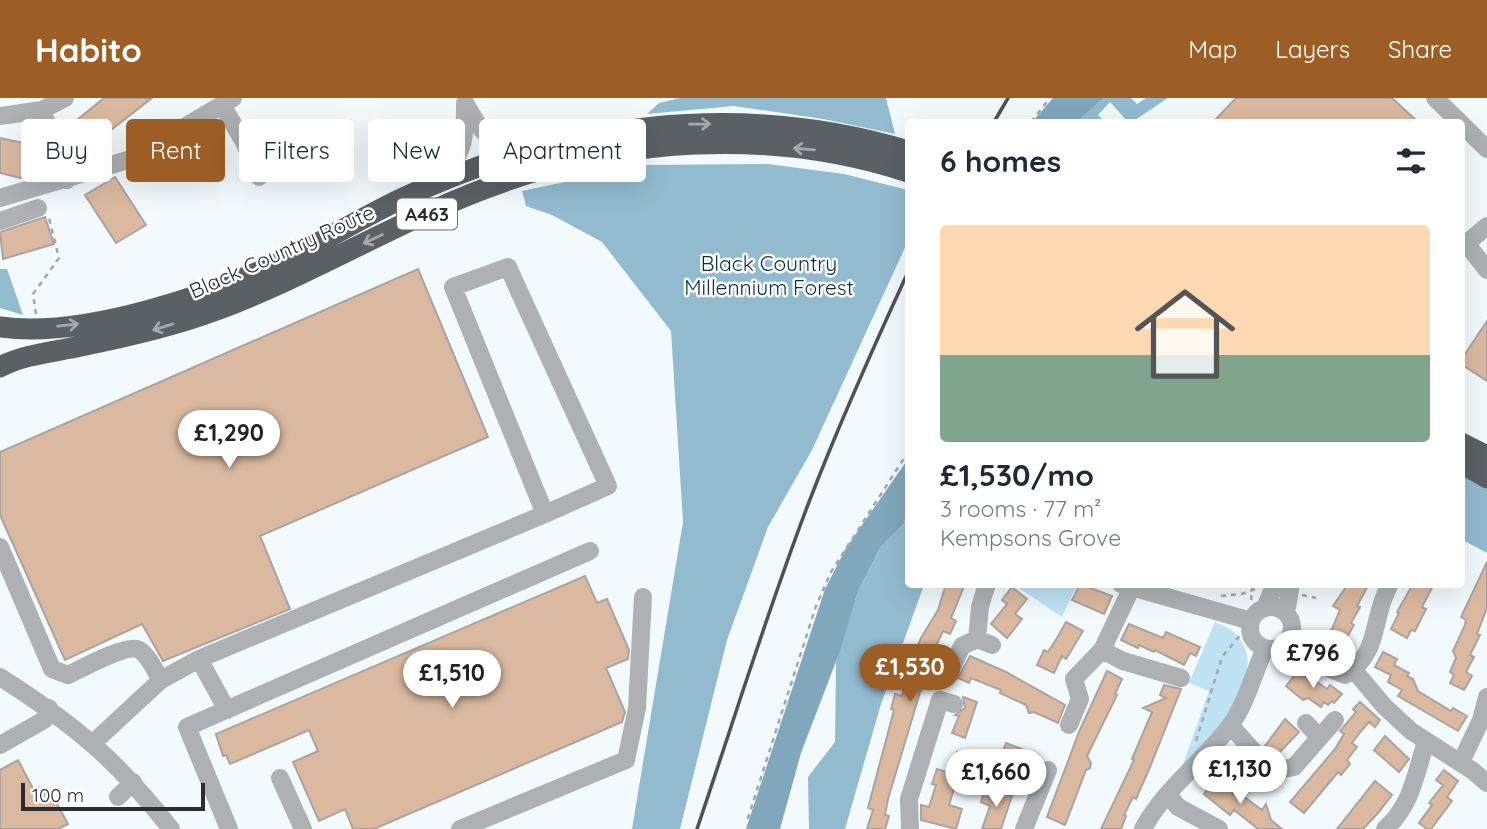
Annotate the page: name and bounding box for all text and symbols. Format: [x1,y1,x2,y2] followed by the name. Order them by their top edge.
[35,29,142,70] text: Habito
[1188,34,1237,64] text: Map
[1275,34,1350,64] text: Layers
[1388,34,1452,64] text: Share
[688,117,711,130] one-way arrow
[21,119,112,182] chip: Buy
[126,119,225,182] chip: Rent
[239,119,354,182] chip: Filters
[368,119,465,182] chip: New
[479,119,646,182] chip: Apartment
[793,142,815,155] one-way arrow
[940,142,1061,180] text: 6 homes
[1392,142,1430,180] icon: filters
[397,198,457,230] road number: A463
[185,199,378,304] street label: Black Country Route
[362,234,383,247] one-way arrow
[684,250,854,300] park label: Black Country Millennium Forest
[1122,271,1248,397] icon: home
[56,318,79,331] one-way arrow
[152,321,174,334] one-way arrow
[172,410,286,470] pin: £1,290
[194,418,264,447] text: £1,290
[940,456,1094,494] text: £1,530/mo
[940,494,1101,523] text: 3 rooms · 77 m²
[940,523,1121,552] text: Kempsons Grove
[1272,630,1354,690] pin: £796
[1287,638,1339,667] text: £796
[853,644,967,704] pin: £1,530
[395,650,509,710] pin: £1,510
[875,652,945,681] text: £1,530
[419,658,485,687] text: £1,510
[1183,746,1297,806] pin: £1,130
[939,750,1053,809] pin: £1,660
[1208,754,1272,783] text: £1,130
[961,757,1031,786] text: £1,660
[21,780,205,812] scale bar
[32,783,84,807] text: 100 m

